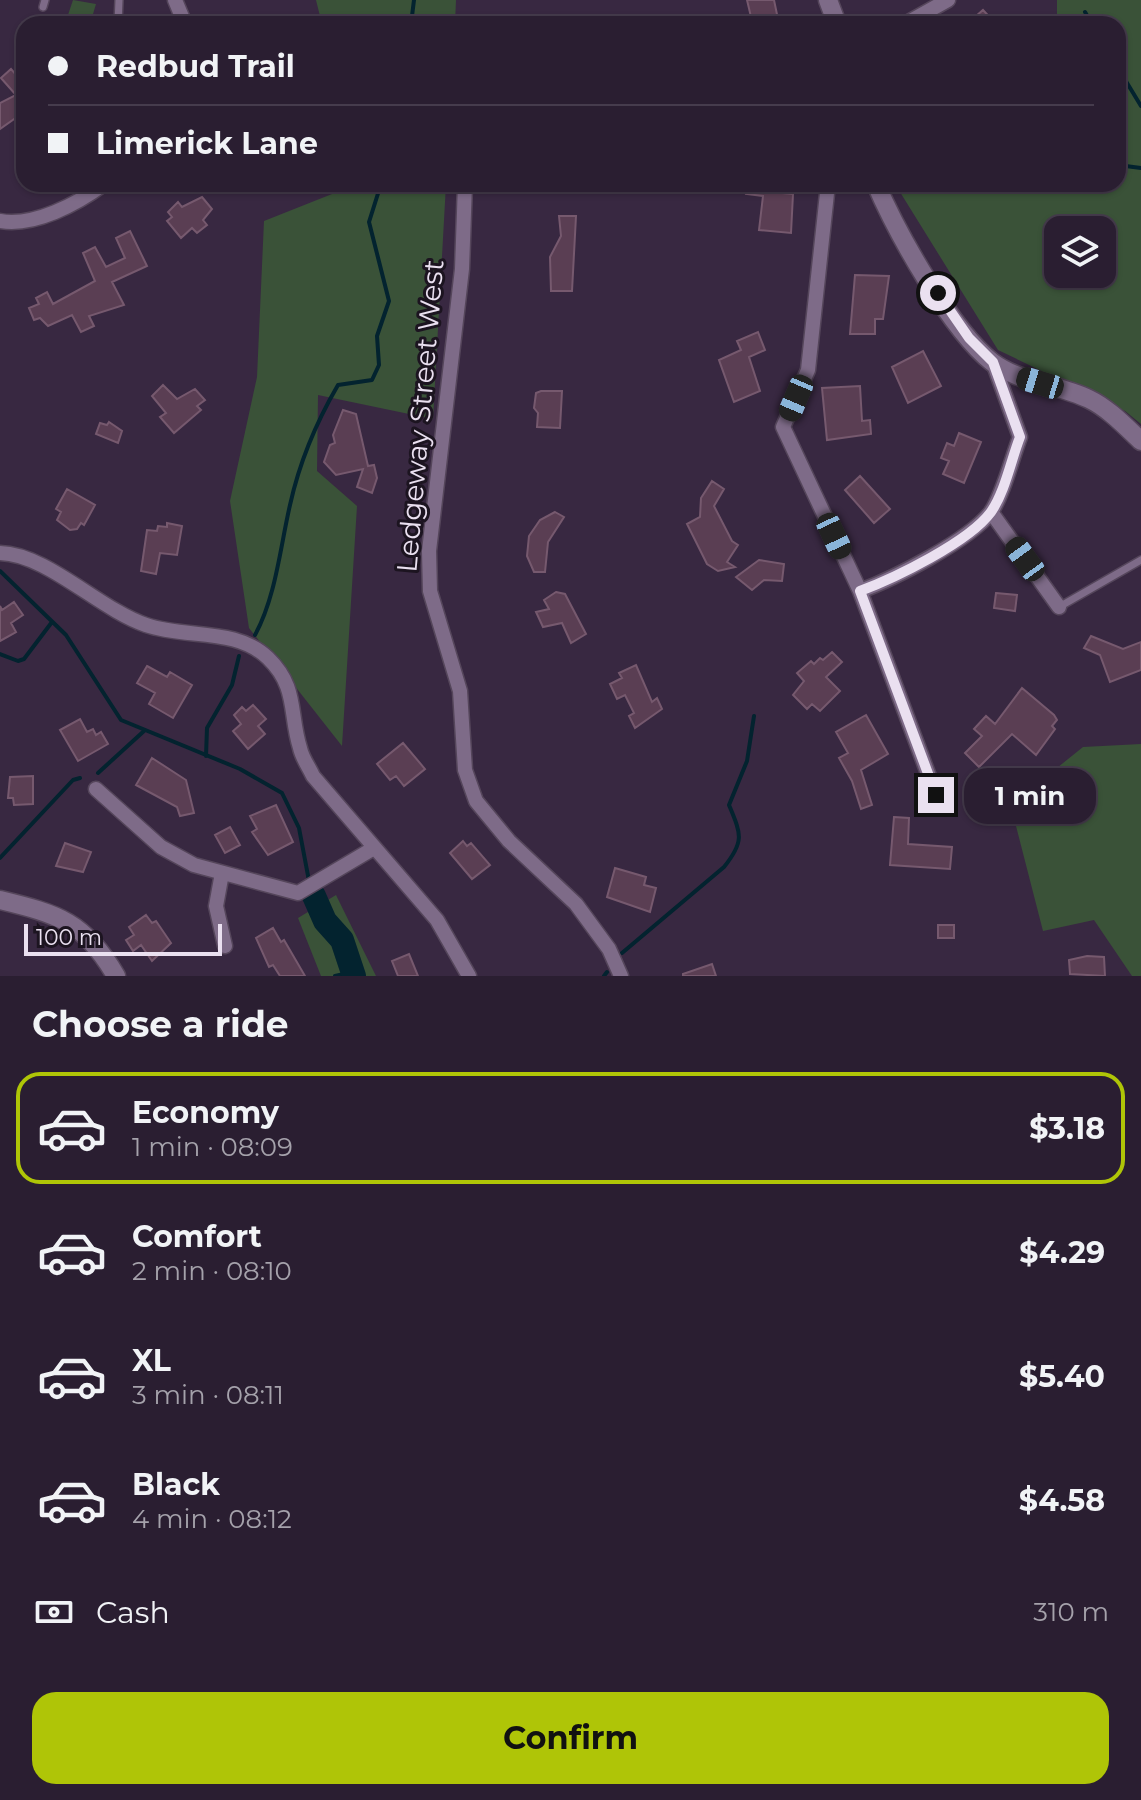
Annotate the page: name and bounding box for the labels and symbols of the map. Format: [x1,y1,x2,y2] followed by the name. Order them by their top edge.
[389,258,451,574] street label: Ledgeway Street West
[920,275,956,311] route start
[1014,365,1066,401] car
[776,371,816,425] car
[813,509,855,563] car
[1001,533,1049,585] car
[964,767,1096,823] callout: 1 min
[918,777,954,813] route end
[24,920,222,956] scale bar

